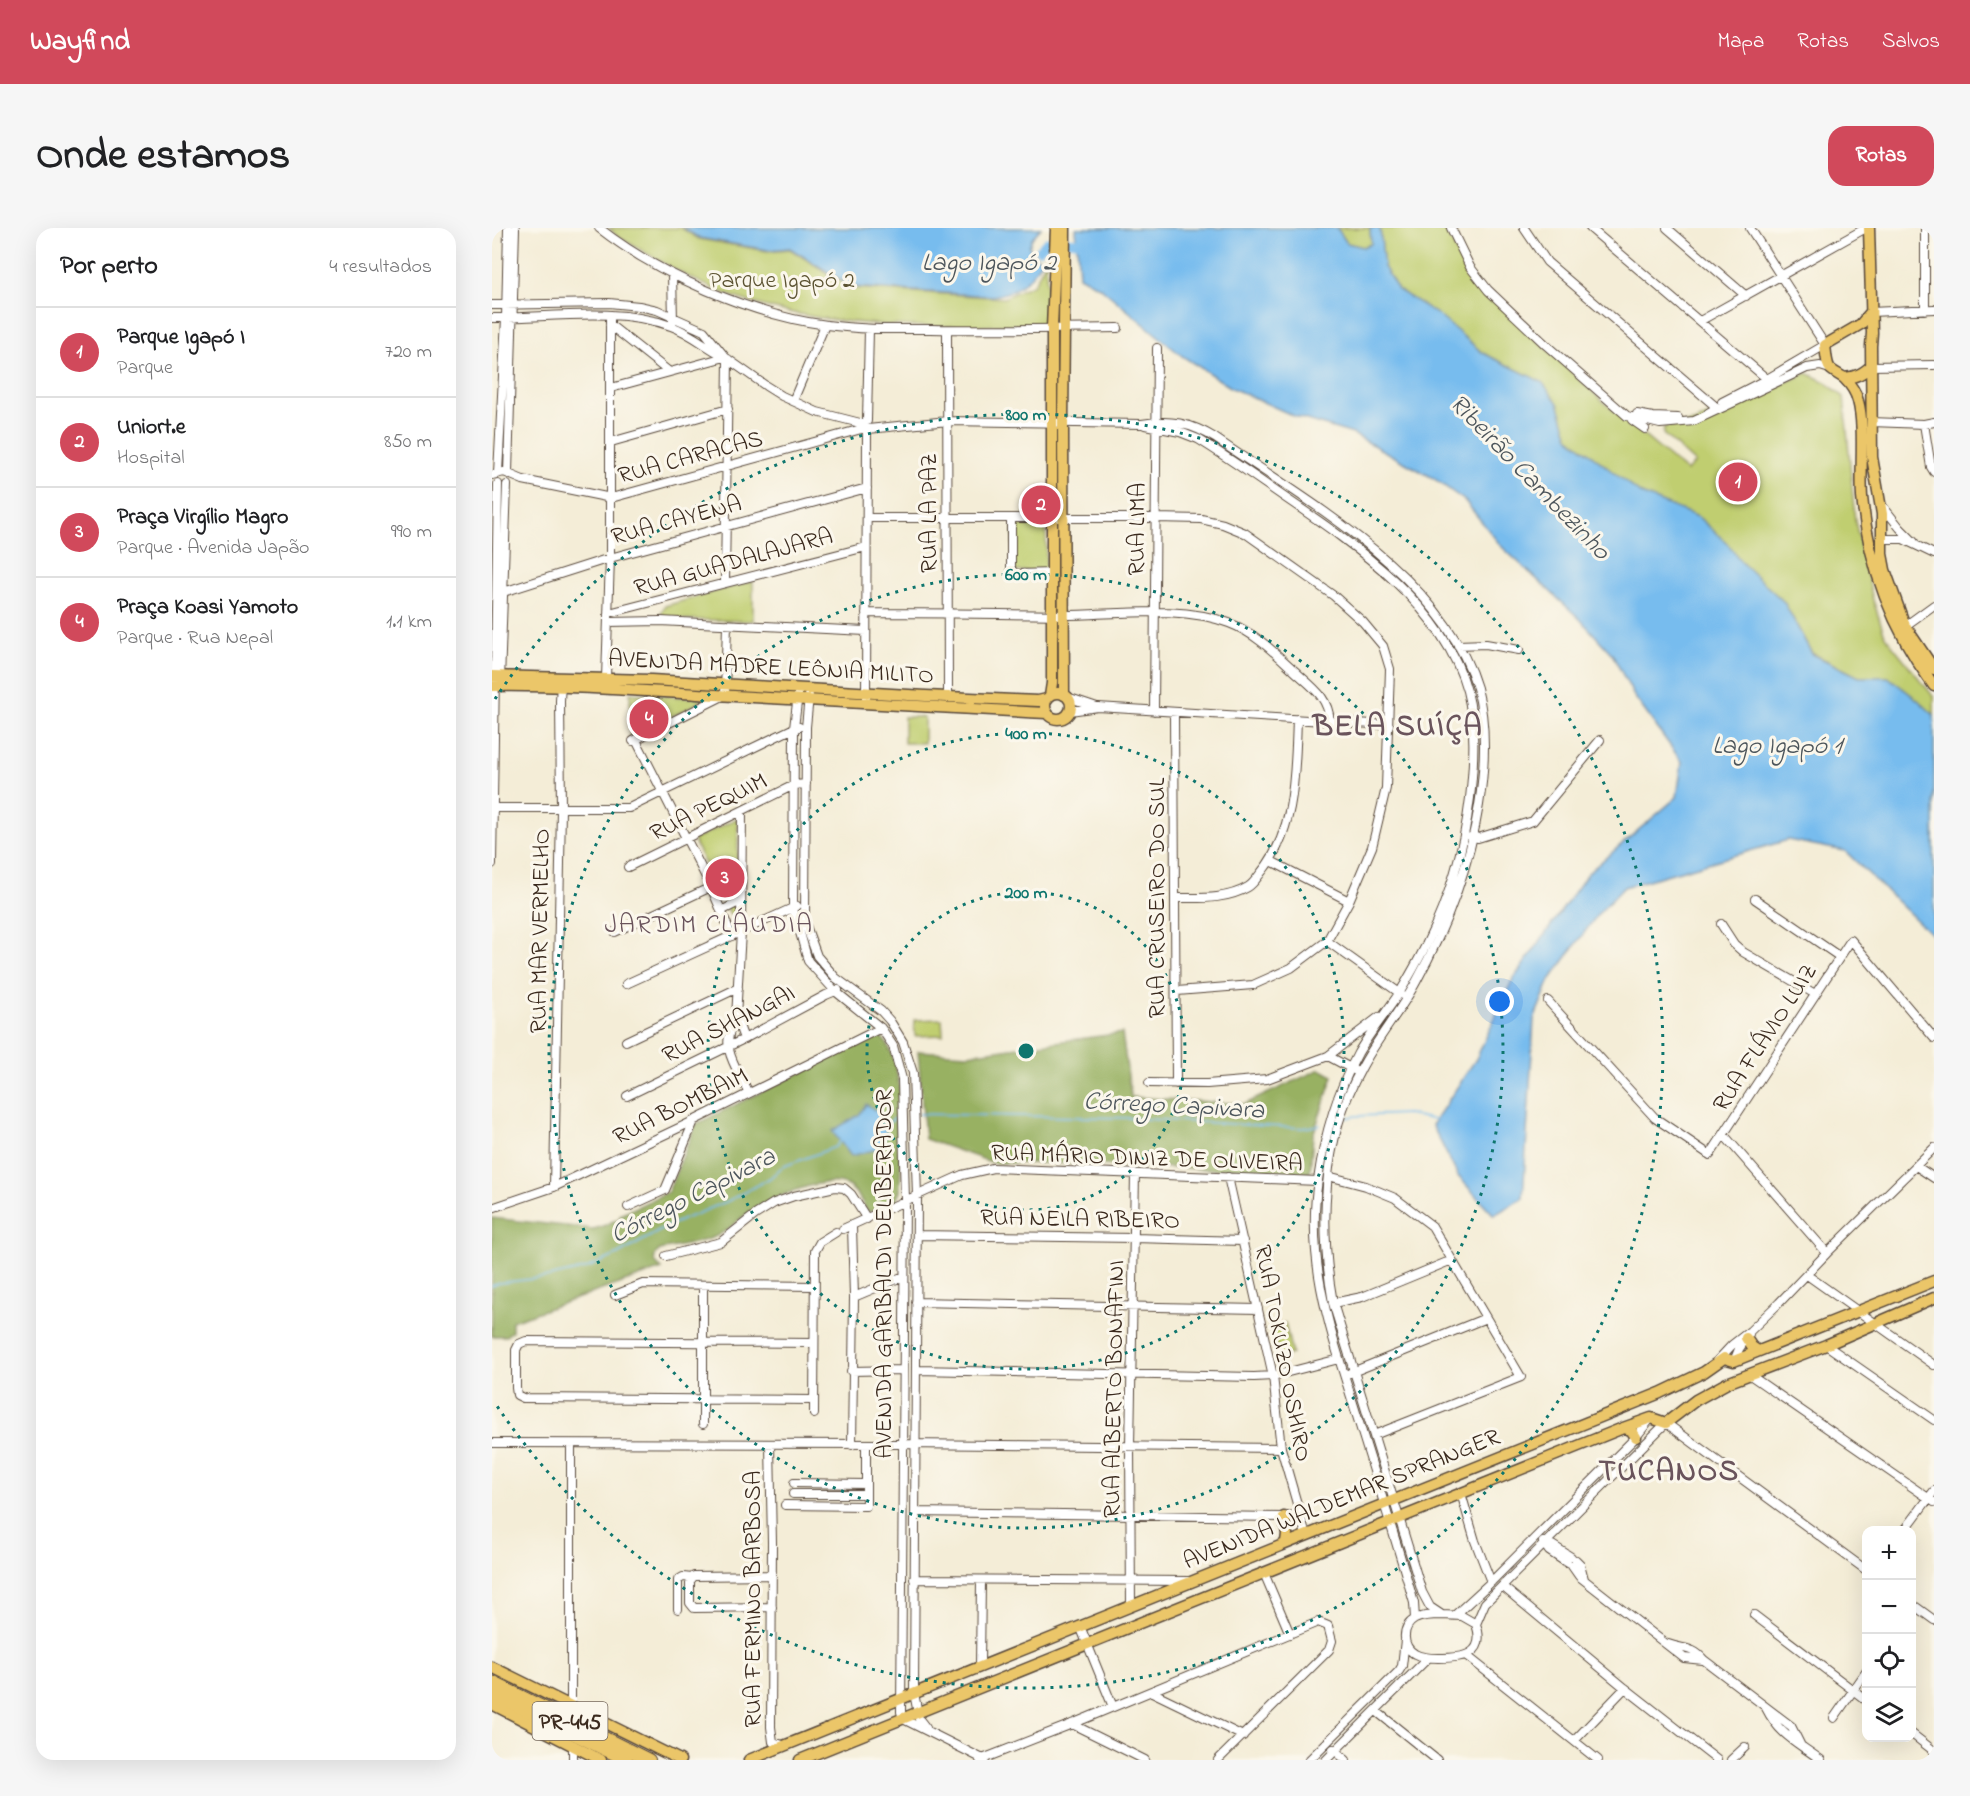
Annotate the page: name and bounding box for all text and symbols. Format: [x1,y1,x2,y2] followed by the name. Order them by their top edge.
[30,22,130,63] text: Wayfind
[1717,27,1764,57] text: Mapa
[1797,27,1849,57] text: Rotas
[1882,27,1940,57] text: Salvos
[36,126,290,187] text: Onde estamos
[1828,126,1934,186] button: Rotas
[922,245,1058,283] water label: Lago Igapó 2
[60,248,158,286] text: Por perto
[329,253,432,282] text: 4 resultados
[709,264,855,299] park label: Parque Igapó 2
[117,322,245,354] text: Parque Igapó I
[76,338,83,367] text: 1
[385,338,432,367] text: 720 m
[117,354,173,383] text: Parque
[1439,386,1619,571] water label: Ribeirão Cambezinho
[1005,403,1046,429] text: 800 m
[117,412,186,444] text: Uniort.e
[614,422,767,495] street label: RUA CARACAS
[75,428,84,457] text: 2
[384,428,432,457] text: 850 m
[117,444,185,473] text: Hospital
[913,453,948,573] street label: RUA LA PAZ
[1718,460,1758,504] pin: 1
[1022,482,1060,528] pin: 2
[1120,482,1157,576] street label: RUA LIMA
[608,487,746,556] street label: RUA CAYENA
[117,502,288,534] text: Praça Virgílio Magro
[75,518,84,547] text: 3
[391,518,432,547] text: 990 m
[630,520,837,607] street label: RUA GUADALAJARA
[117,534,309,563] text: Parque · Avenida Japão
[1005,563,1047,589] text: 600 m
[117,592,298,624] text: Praça Koasi Yamoto
[75,608,84,637] text: 4
[386,608,432,637] text: 1.1 km
[117,624,273,653] text: Parque · Rua Nepal
[607,642,935,695] street label: AVENIDA MADRE LEÔNIA MILITO
[630,696,668,742] pin: 4
[1311,706,1483,750] district label: BELA SUÍÇA
[1005,722,1047,748] text: 400 m
[1712,728,1846,766] water label: Lago Igapó 1
[644,765,774,852] street label: RUA PEQUIM
[1141,778,1176,1018] street label: RUA CRUSEIRO DO SUL
[522,828,561,1034] street label: RUA MAR VERMELHO
[706,856,744,900] pin: 3
[1004,881,1048,907] text: 200 m
[604,907,814,945] district label: JARDIM CLÁUDIA
[1705,957,1827,1119] street label: RUA FLÁVIO LUIZ
[657,977,802,1074] street label: RUA SHANGAI
[1485,987,1514,1016] your location
[1016,1041,1036,1061] centre of rings
[607,1059,755,1155] street label: RUA BOMBAIM
[1083,1083,1266,1131] water label: Córrego Capivara
[868,1089,903,1459] street label: AVENIDA GARIBALDI DELIBERADOR
[990,1137,1303,1182] street label: RUA MÁRIO DINIZ DE OLIVEIRA
[604,1138,783,1255] water label: Córrego Capivara
[980,1201,1180,1240] street label: RUA NEILA RIBEIRO
[1243,1242,1320,1465] street label: RUA TOKUZO OSHIRO
[1096,1260,1135,1518] street label: RUA ALBERTO BONAFINI
[1178,1420,1506,1580] street label: AVENIDA WALDEMAR SPRANGER
[1599,1451,1739,1495] district label: TUCANOS
[737,1470,772,1728] street label: RUA FERMINO BARBOSA
[1862,1526,1916,1742] map controls
[1862,1526,1916,1580] button: +
[1862,1580,1916,1634] button: −
[1862,1634,1916,1688] button: locate
[1862,1688,1916,1742] button: layers
[532,1702,608,1740] road number: PR-445

